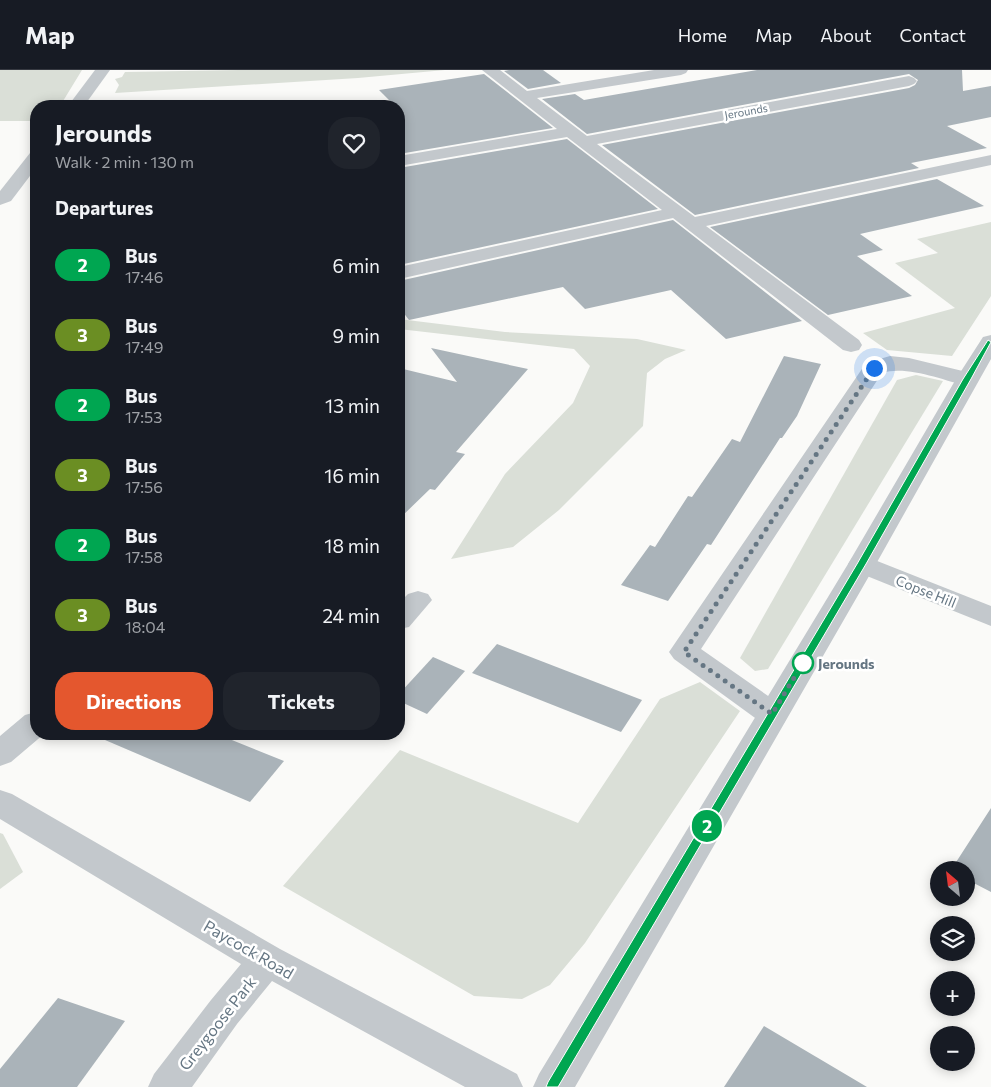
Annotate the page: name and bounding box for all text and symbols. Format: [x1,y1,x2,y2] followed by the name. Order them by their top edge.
[25,20,75,49] text: Map
[678,24,727,46] text: Home
[755,24,792,46] text: Map
[820,24,872,46] text: About
[900,24,966,46] text: Contact
[723,101,769,122] street label: Jerounds
[328,117,380,169] button: heart
[55,118,152,147] text: Jerounds
[55,152,194,171] text: Walk · 2 min · 130 m
[55,196,153,219] text: Departures
[125,244,157,267] text: Bus
[77,254,88,276] text: 2
[332,254,380,277] text: 6 min
[125,267,163,286] text: 17:46
[125,314,157,337] text: Bus
[77,324,88,346] text: 3
[332,324,380,347] text: 9 min
[125,337,163,356] text: 17:49
[862,356,887,381] your location
[125,384,157,407] text: Bus
[77,394,88,416] text: 2
[325,394,380,417] text: 13 min
[125,407,162,426] text: 17:53
[125,454,157,477] text: Bus
[77,464,88,486] text: 3
[324,464,380,487] text: 16 min
[125,477,163,496] text: 17:56
[125,524,157,547] text: Bus
[77,534,88,556] text: 2
[324,534,380,557] text: 18 min
[125,547,163,566] text: 17:58
[893,571,959,611] street label: Copse Hill
[125,594,157,617] text: Bus
[77,604,88,626] text: 3
[322,604,380,627] text: 24 min
[125,617,165,636] text: 18:04
[792,652,814,674] marker: Jerounds
[818,655,875,672] place label: Jerounds
[55,672,213,730] button: Directions
[223,672,380,730] button: Tickets
[691,810,723,842] line badge: 2
[702,815,712,837] text: 2
[930,861,975,906] north arrow
[930,861,975,1071] map controls
[201,916,297,982] street label: Paycock Road
[930,916,975,961] button: layers
[930,971,975,1016] button: +
[174,972,260,1074] street label: Greygoose Park
[930,1026,975,1071] button: −

